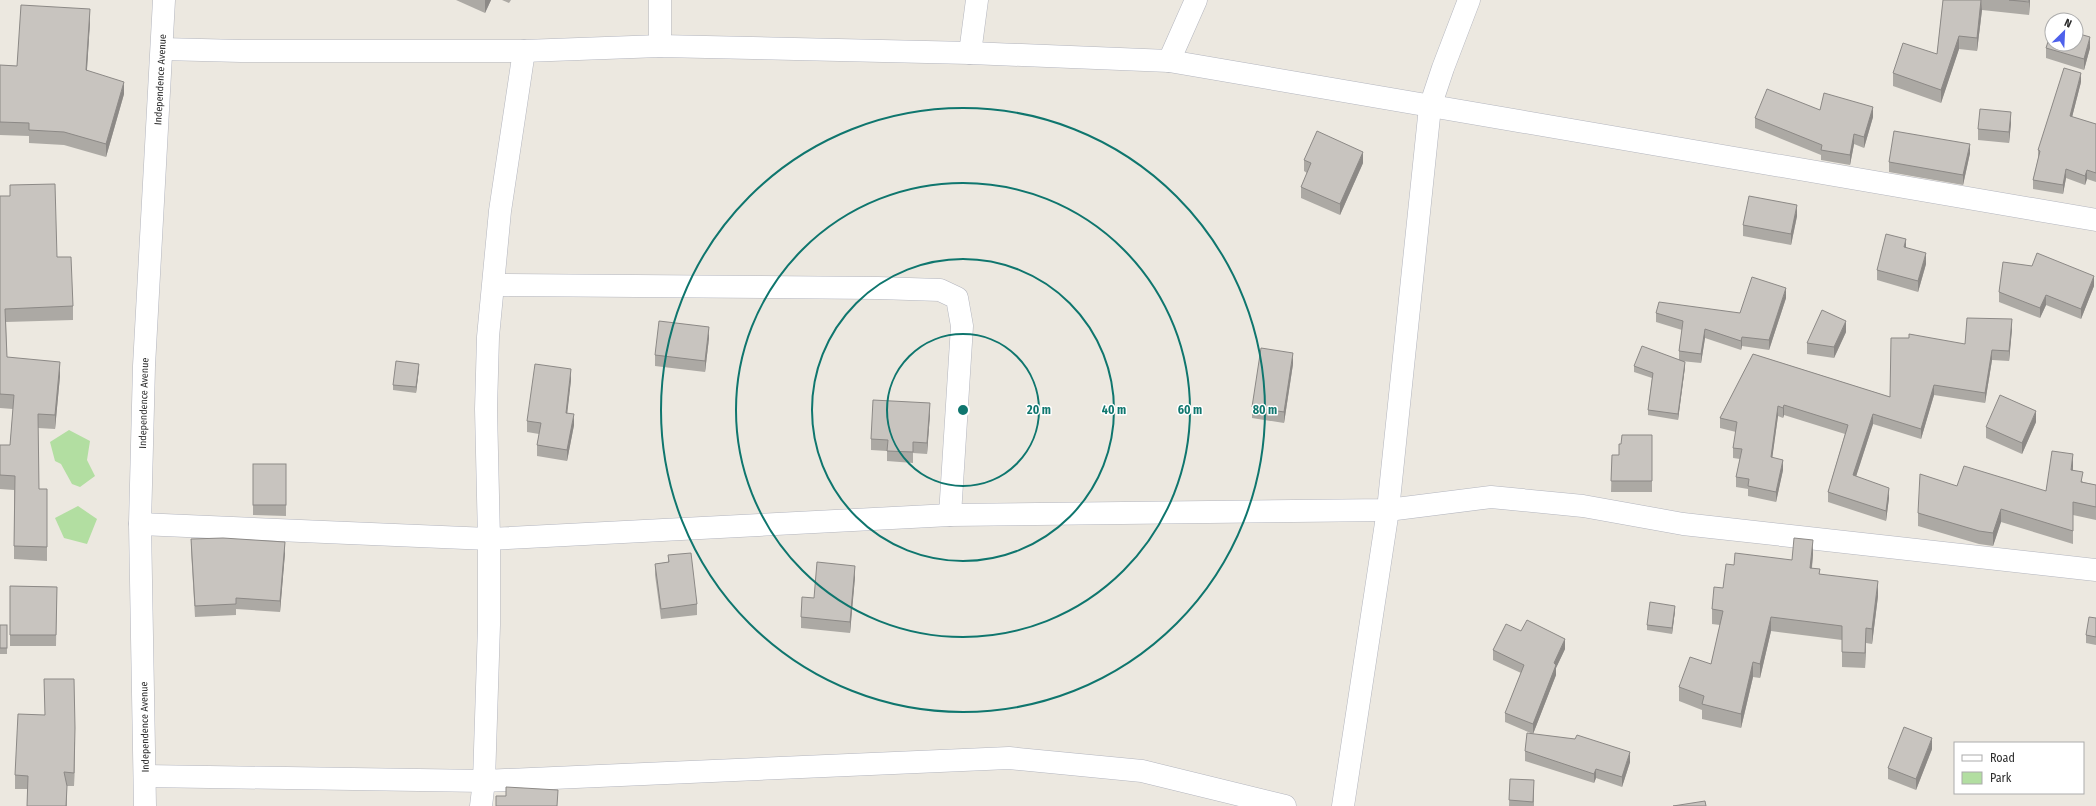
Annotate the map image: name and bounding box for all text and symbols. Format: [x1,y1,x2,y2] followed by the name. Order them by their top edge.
[2044,12,2084,52] north arrow
[2062,16,2074,31] text: N
[152,34,169,125] street label: Independence Avenue
[137,357,151,449] street label: Independence Avenue
[956,403,970,417] centre of rings
[1026,403,1051,417] text: 20 m
[1102,403,1126,417] text: 40 m
[1178,403,1202,417] text: 60 m
[1253,403,1277,417] text: 80 m
[138,681,152,772] street label: Independence Avenue
[1954,742,2084,794] legend
[1990,751,2015,765] text: Road
[1990,771,2012,785] text: Park

